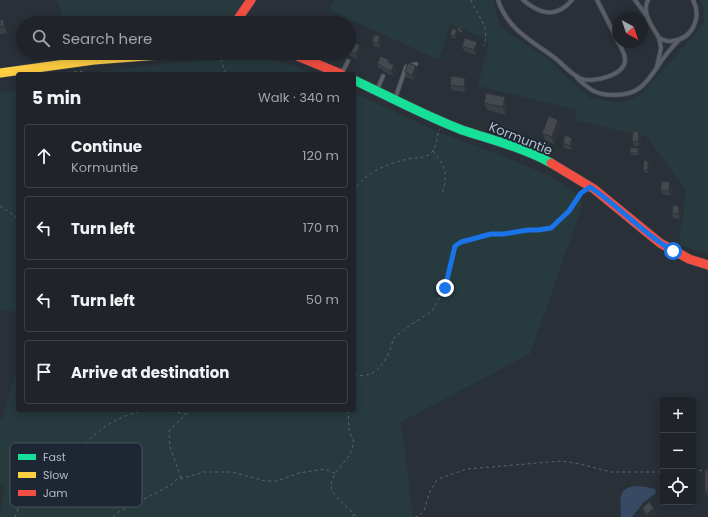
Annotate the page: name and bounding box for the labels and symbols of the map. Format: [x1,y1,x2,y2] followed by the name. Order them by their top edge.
[612,12,648,48] north arrow
[486,117,555,160] street label: Kormuntie
[664,242,682,260] route start
[436,279,454,297] route end
[10,443,142,507] legend
[43,449,66,465] text: Fast
[43,467,68,483] text: Slow
[43,485,68,501] text: Jam

